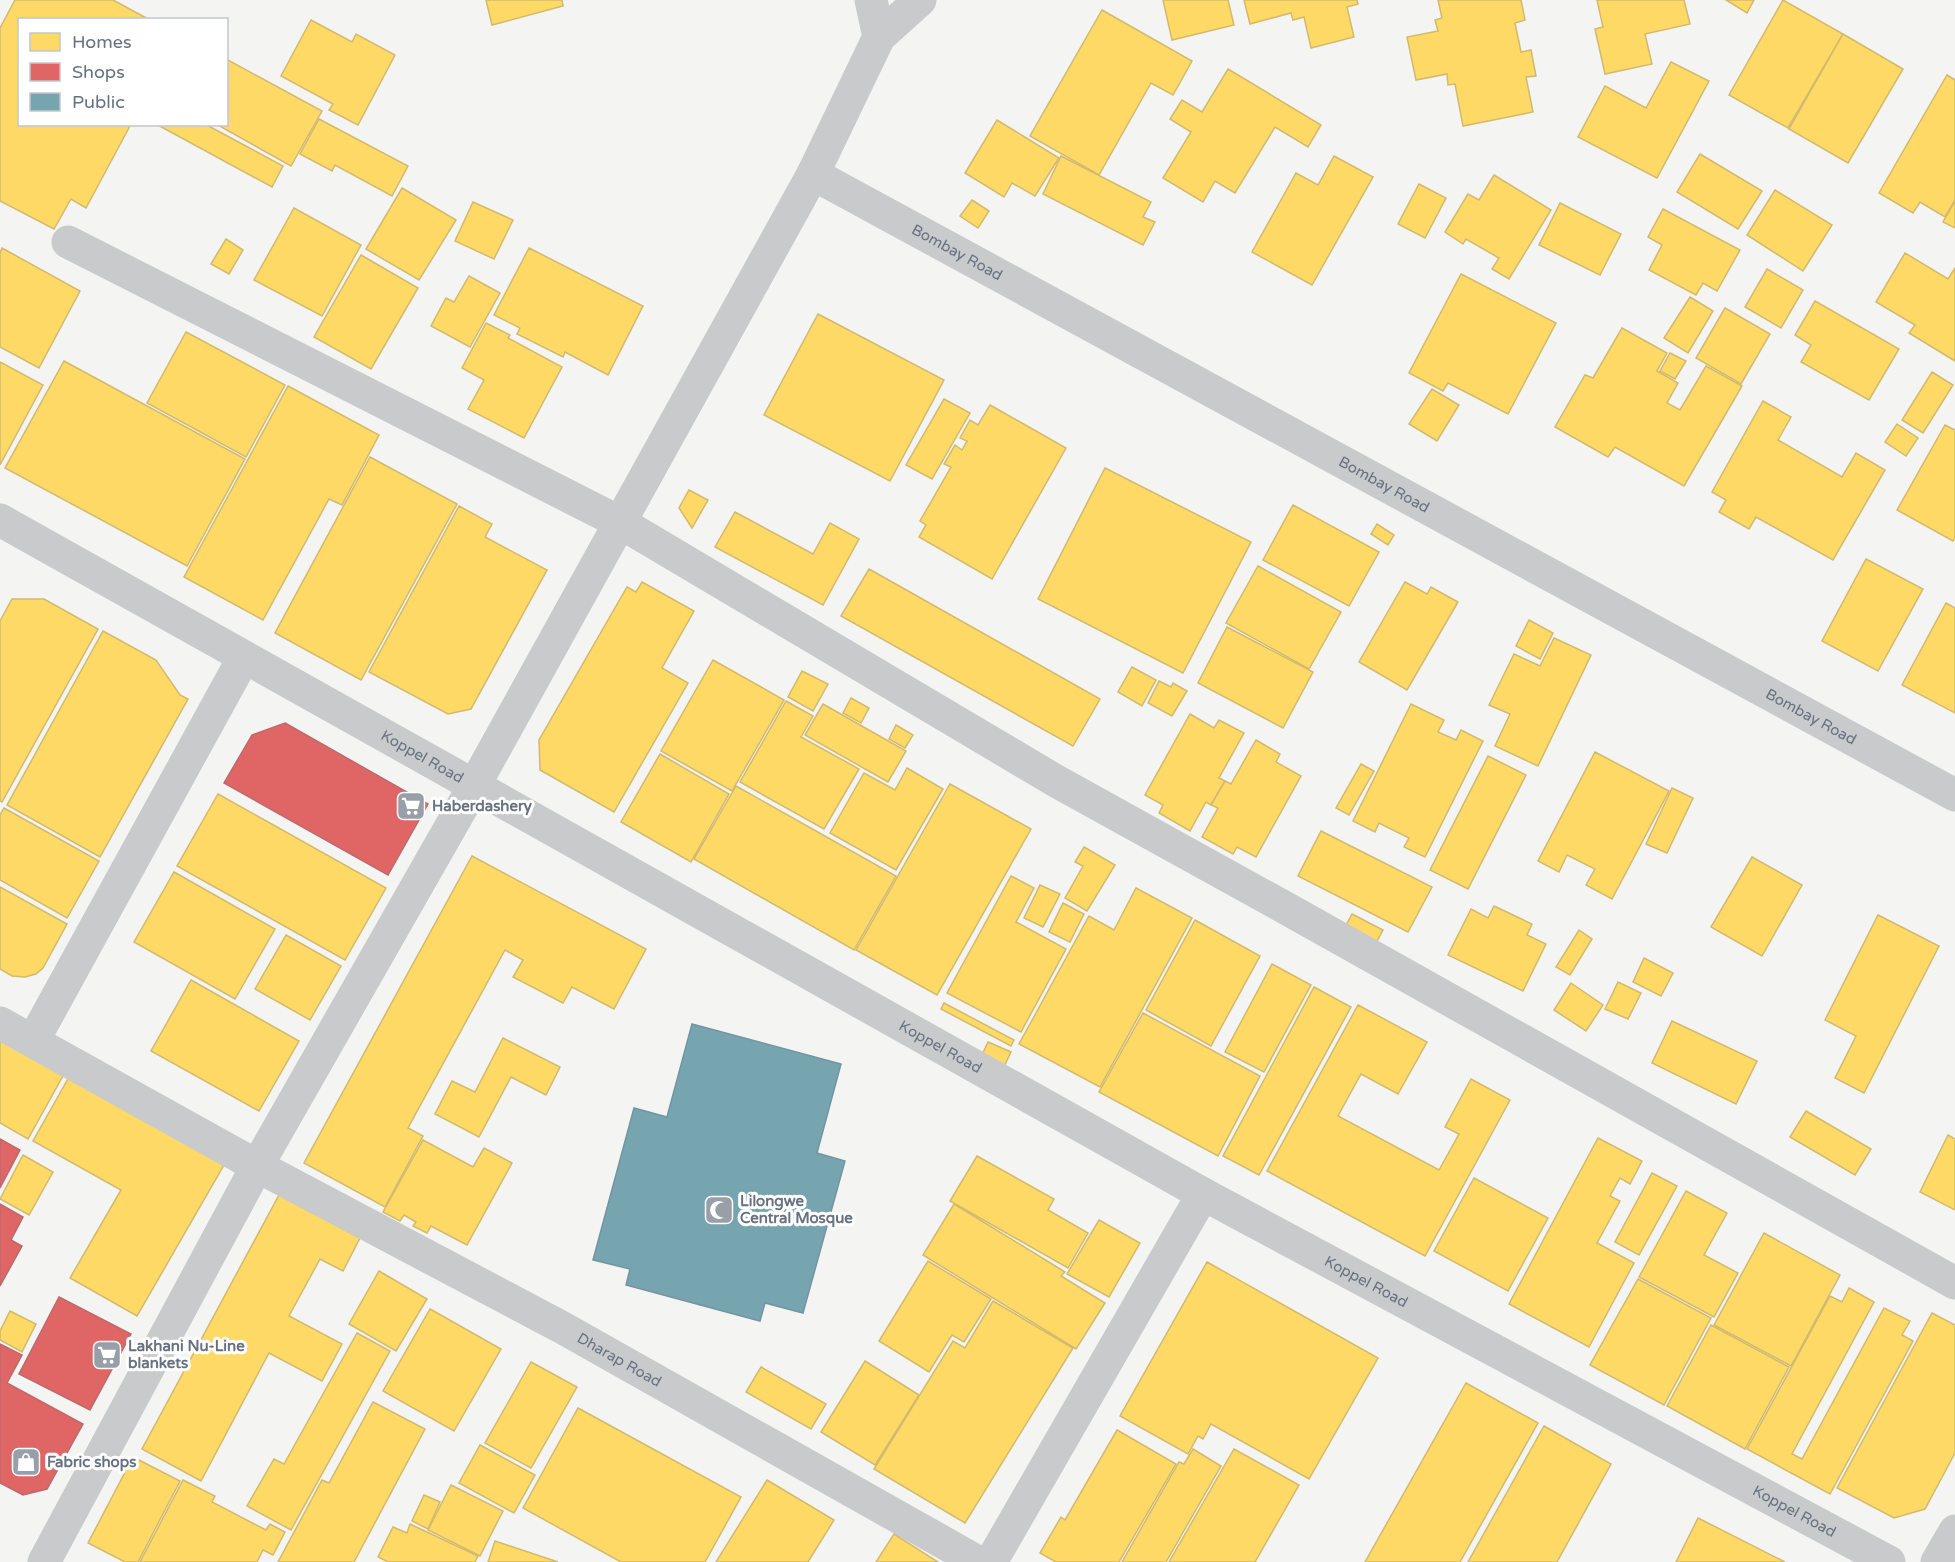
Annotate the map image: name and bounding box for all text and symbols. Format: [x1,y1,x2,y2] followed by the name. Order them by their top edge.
[18,18,228,126] legend
[72,31,132,53] text: Homes
[72,61,125,83] text: Shops
[72,91,125,113] text: Public
[909,220,1006,284] street label: Bombay Road
[1336,453,1433,516] street label: Bombay Road
[1762,685,1860,749] street label: Bombay Road
[378,726,467,787] street label: Koppel Road
[395,790,427,822] supermarket icon: Haberdashery
[432,797,532,816] place label: Haberdashery
[896,1017,985,1077] street label: Koppel Road
[740,1192,853,1228] place label: Lilongwe Central Mosque
[703,1194,735,1226] mosque icon: Lilongwe Central Mosque
[1321,1252,1411,1311] street label: Koppel Road
[574,1329,665,1391] street label: Dharap Road
[128,1337,245,1372] place label: Lakhani Nu-Line blankets
[91,1339,123,1371] supermarket icon: Lakhani Nu-Line blankets
[10,1446,42,1478] shop icon: Fabric shops
[47,1453,136,1472] place label: Fabric shops
[1750,1482,1839,1541] street label: Koppel Road

